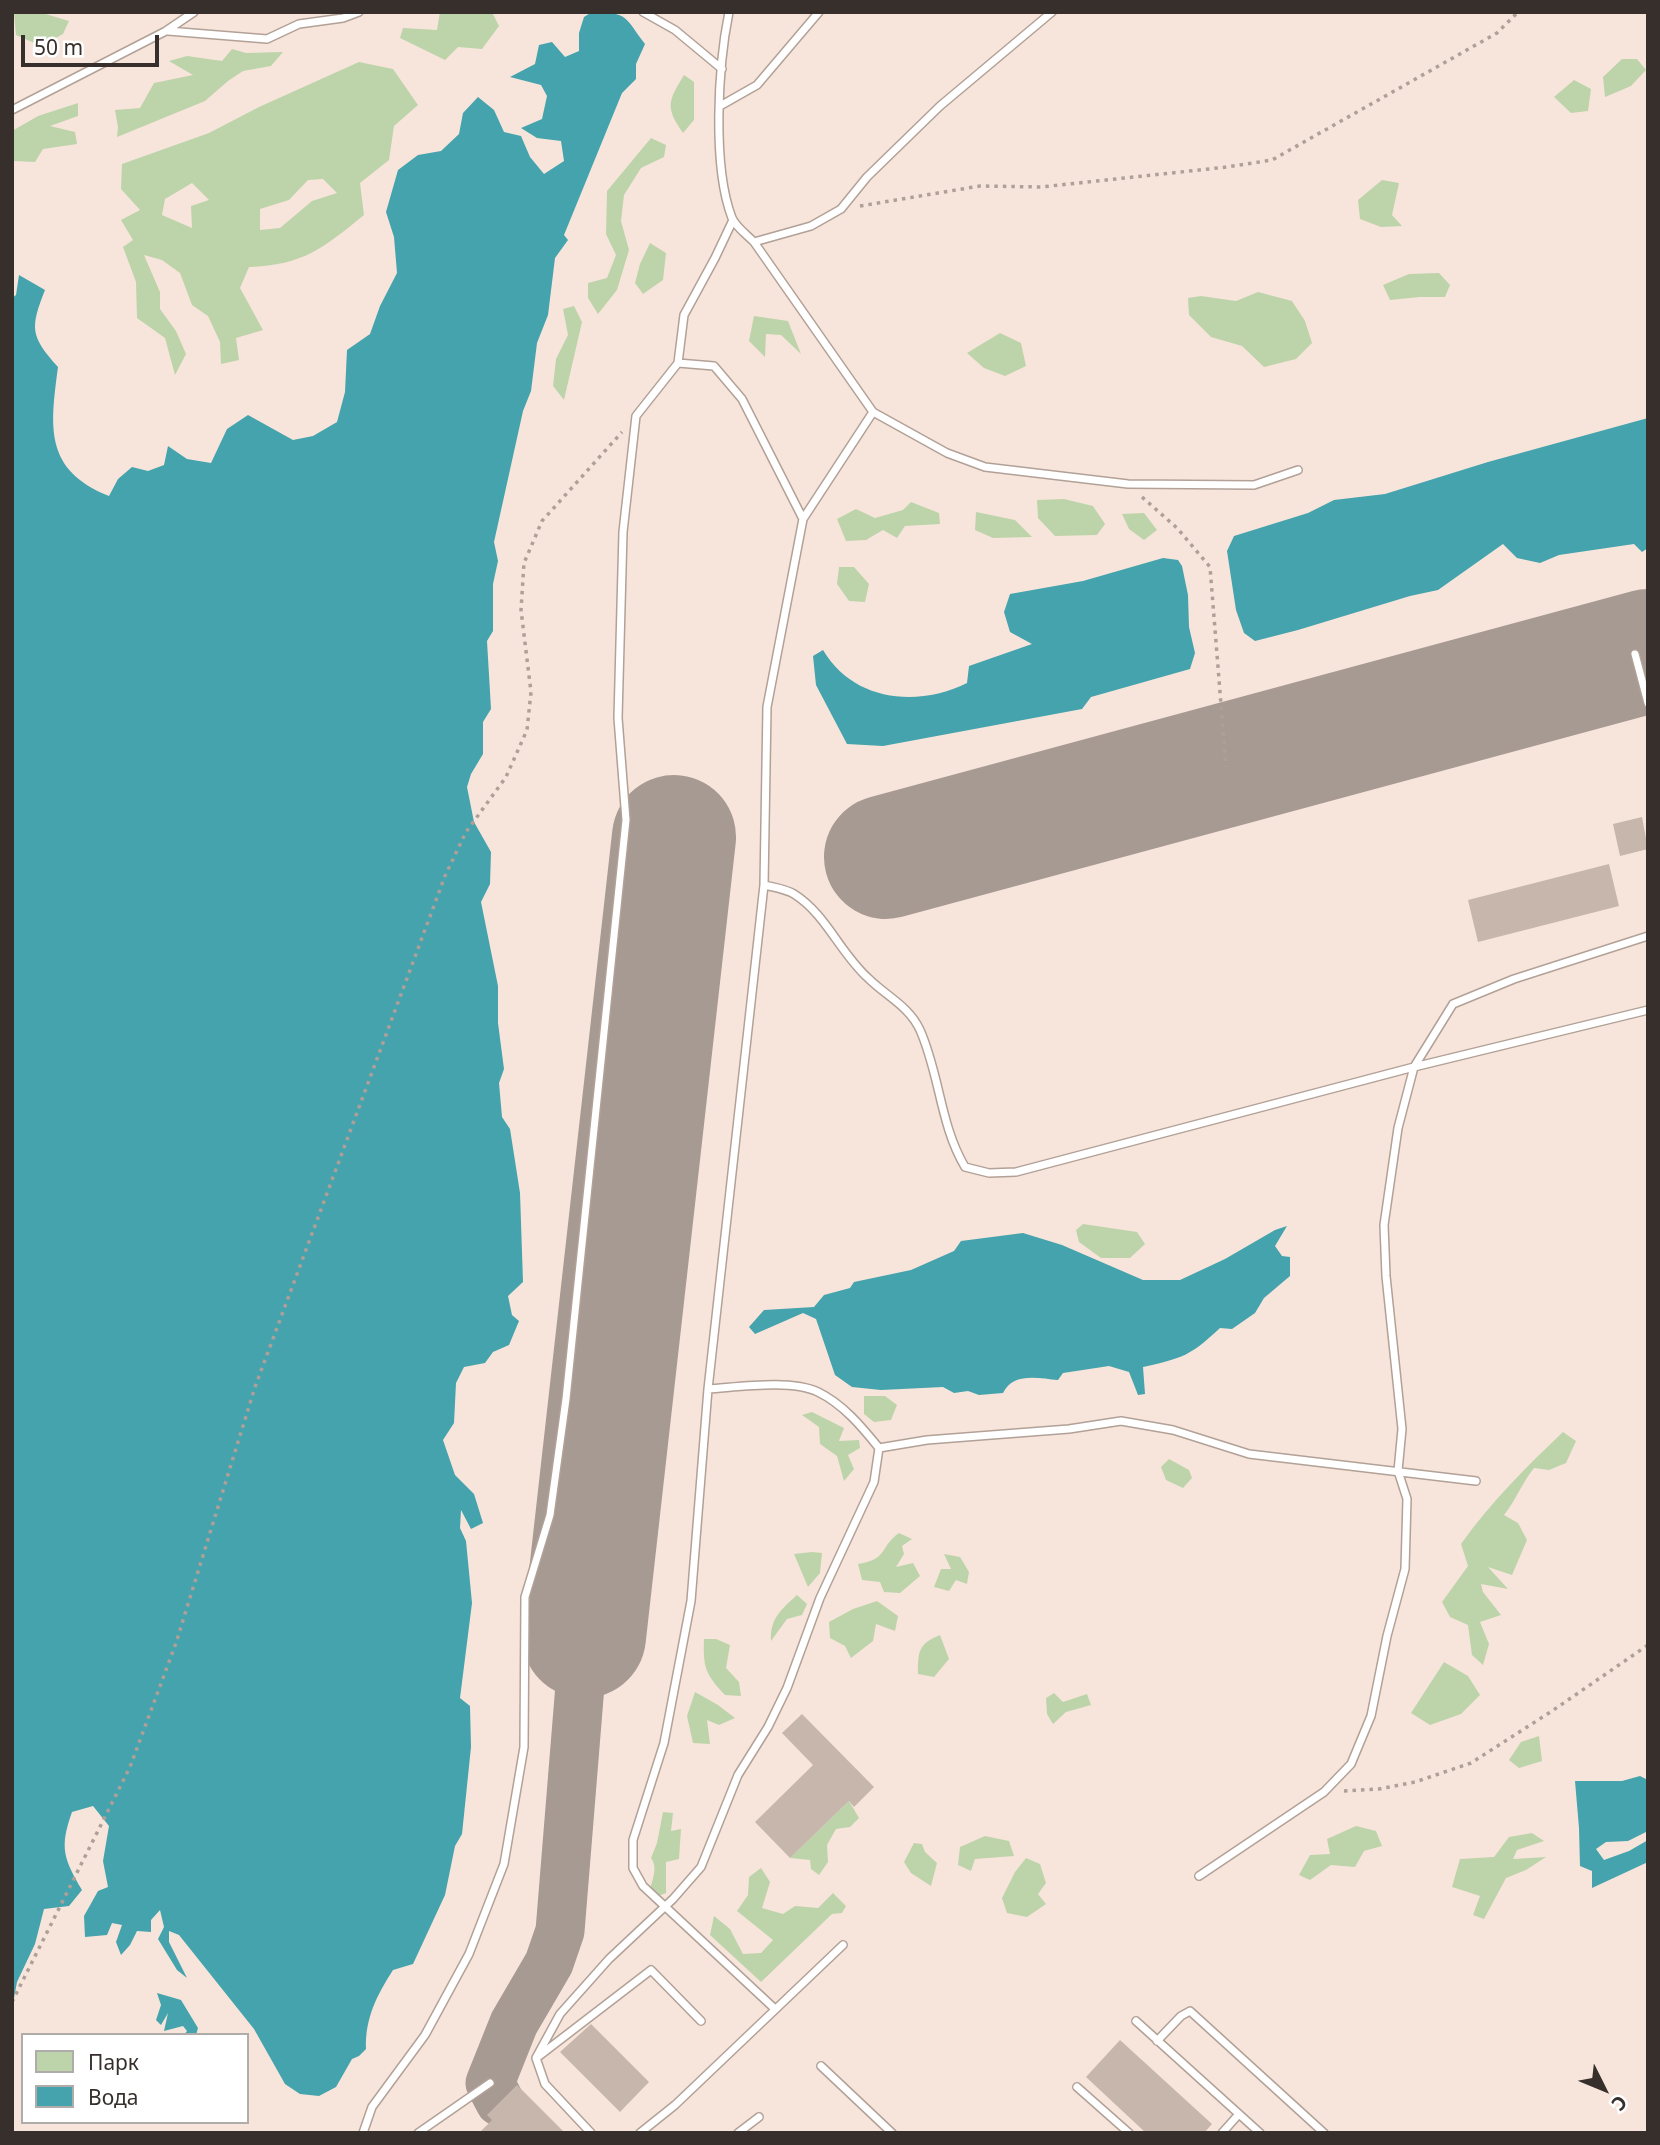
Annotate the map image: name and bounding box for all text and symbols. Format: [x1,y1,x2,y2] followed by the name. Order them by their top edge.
[24,21,163,65] scale bar
[34,33,83,61] text: 50 m
[21,2033,248,2124] legend
[88,2048,139,2076] text: Парк
[1569,2054,1639,2124] north arrow
[88,2083,138,2111] text: Вода
[1606,2090,1633,2117] text: С

